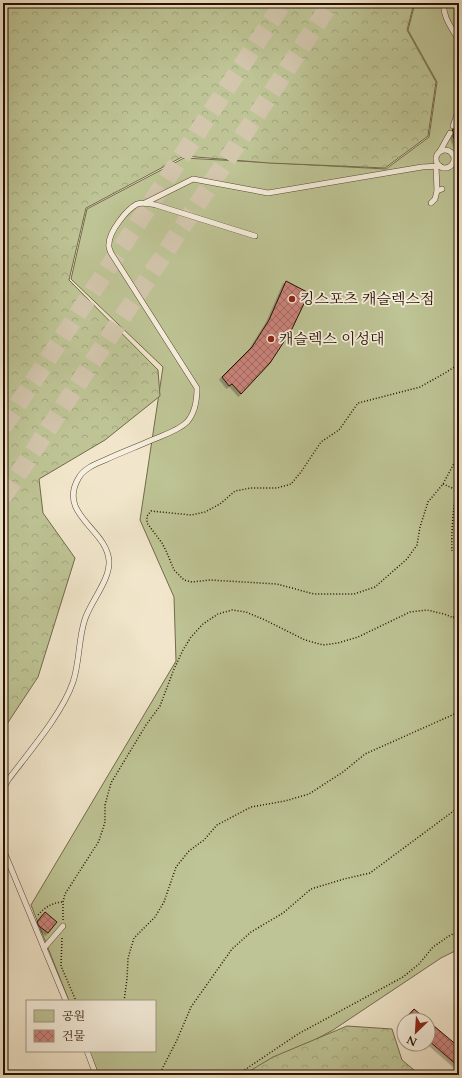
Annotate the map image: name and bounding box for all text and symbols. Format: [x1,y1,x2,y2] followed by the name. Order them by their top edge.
[300,289,434,309] place label: 킹스포츠 캐슬렉스점
[287,294,297,304] marker: 킹스포츠 캐슬렉스점
[279,329,384,349] place label: 캐슬렉스 이성대
[266,334,276,344] marker: 캐슬렉스 이성대
[26,1000,156,1052] legend
[62,1008,85,1024] text: 공원
[396,1012,436,1052] north arrow
[62,1028,86,1044] text: 건물
[404,1032,419,1049] text: N

